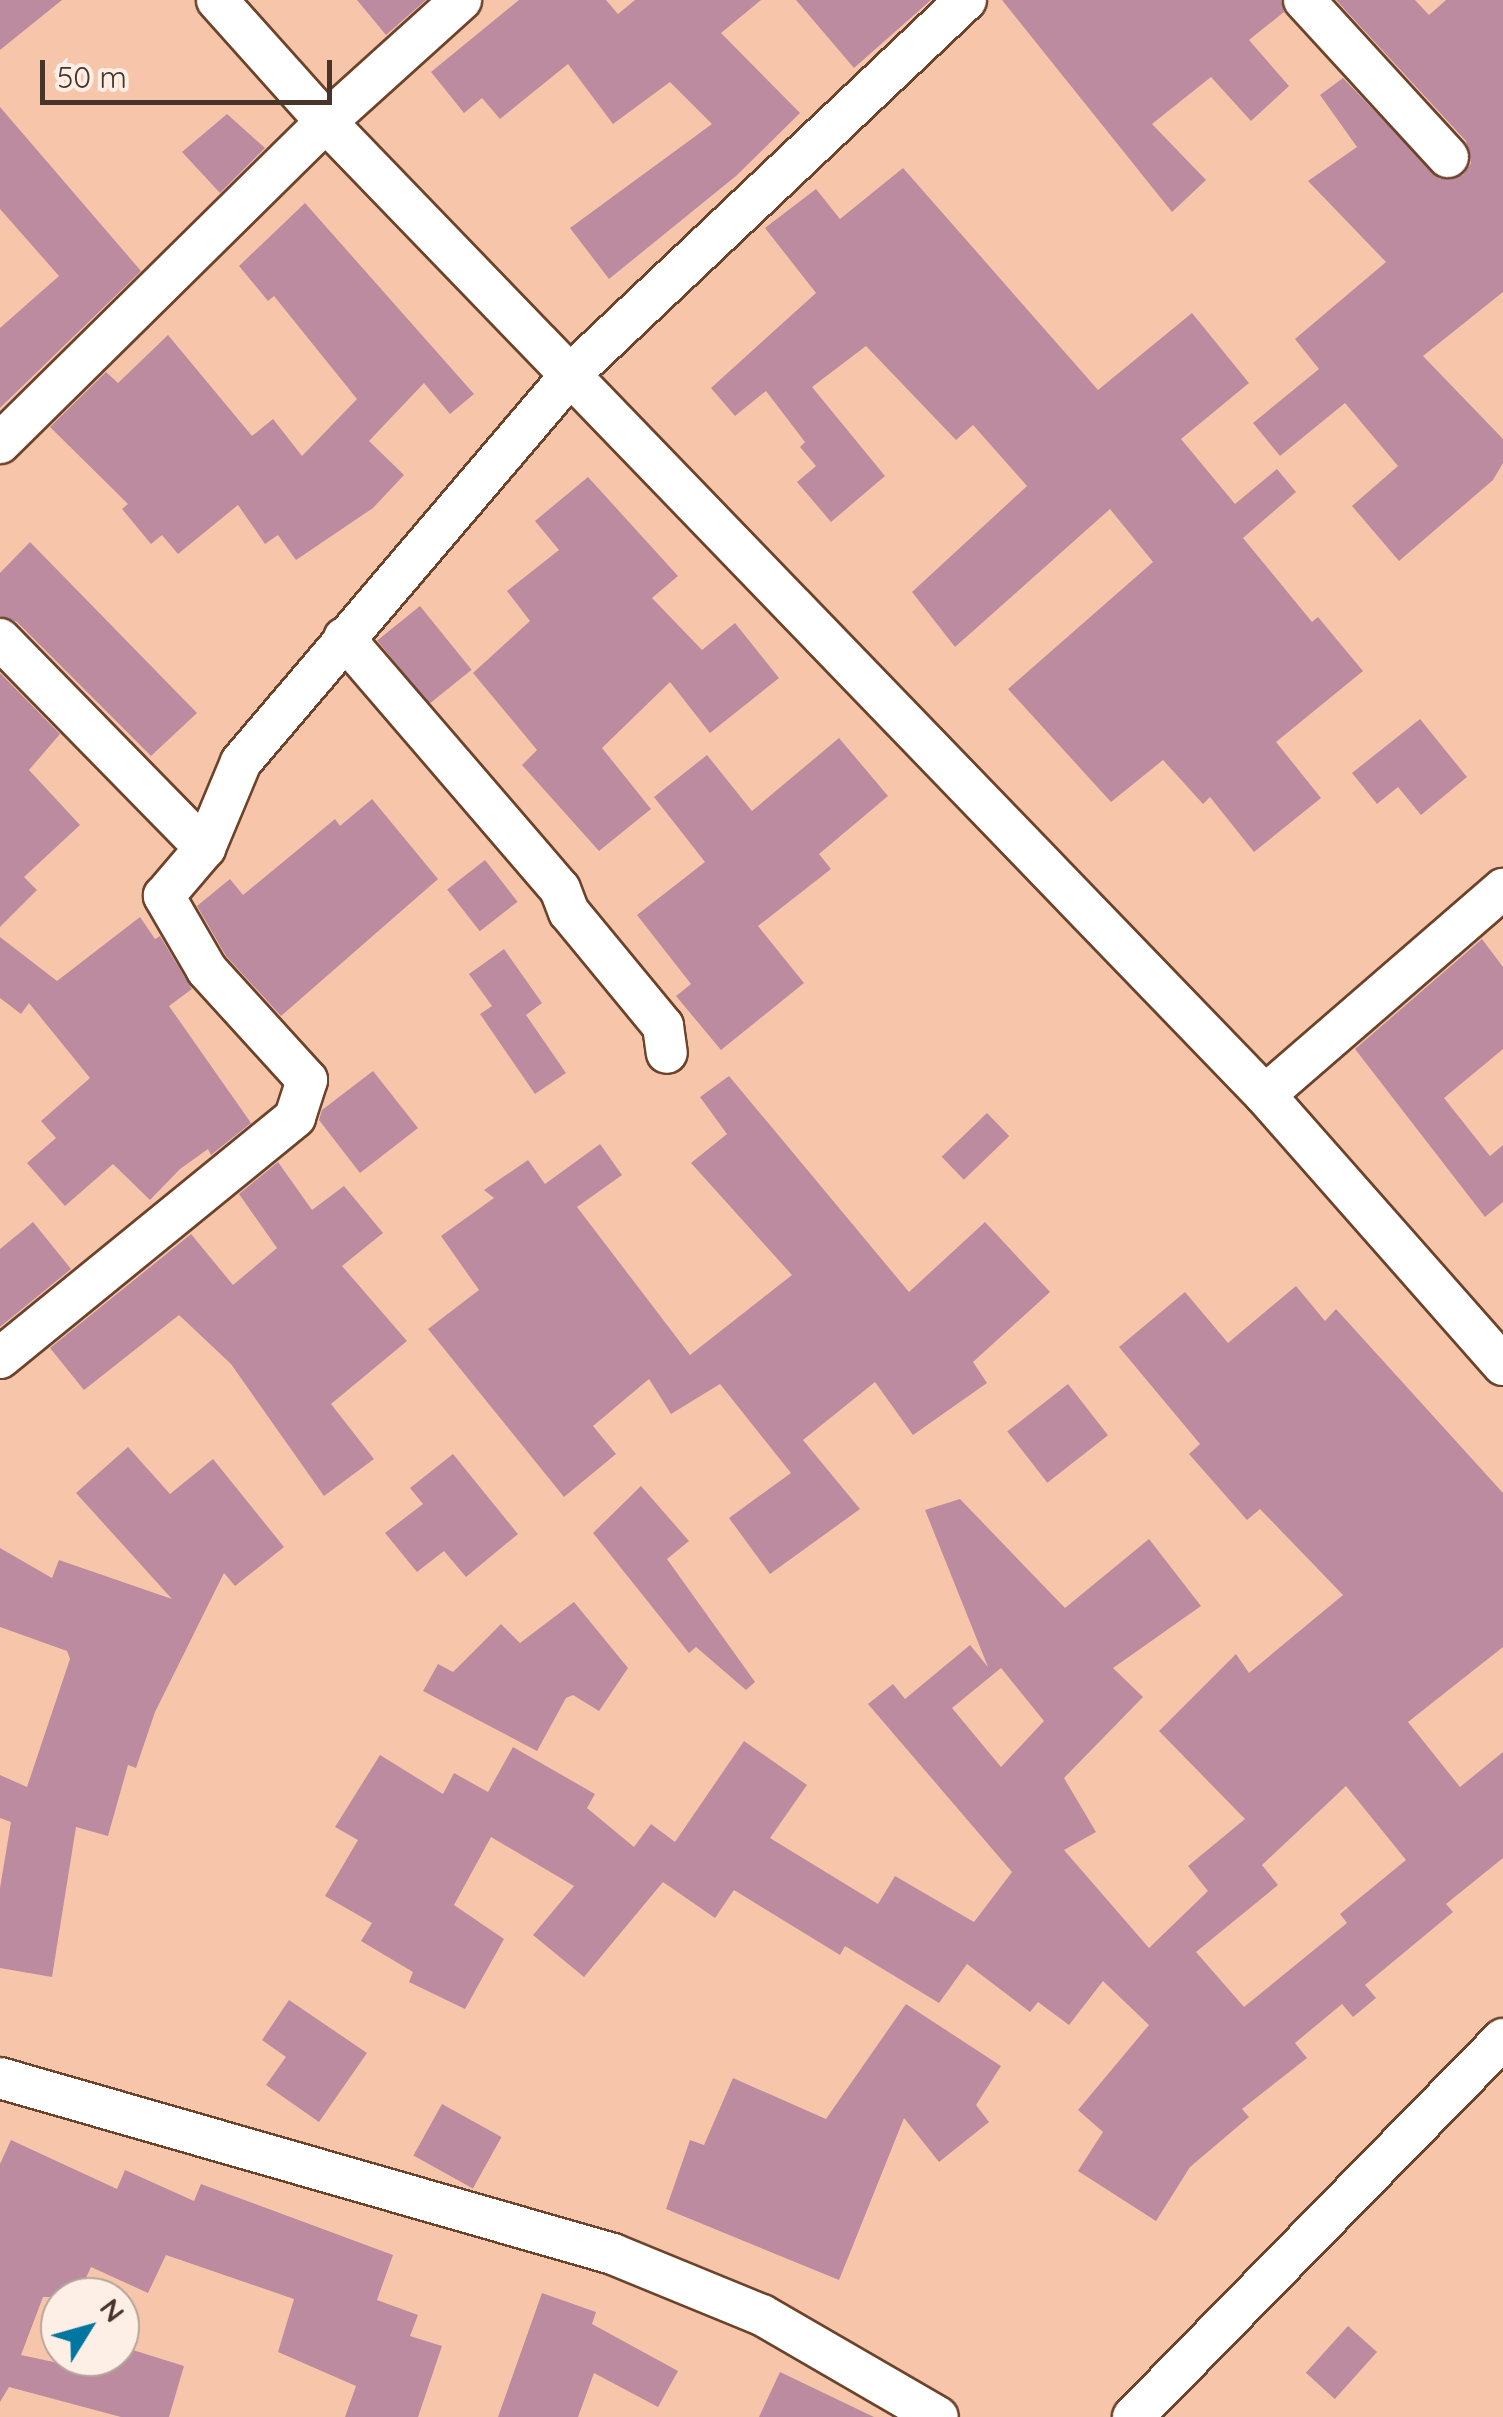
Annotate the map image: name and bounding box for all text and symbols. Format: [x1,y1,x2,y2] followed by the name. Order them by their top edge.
[45,40,338,102] scale bar
[57,58,127,96] text: 50 m
[40,2277,140,2377] north arrow
[93,2291,133,2329] text: N

